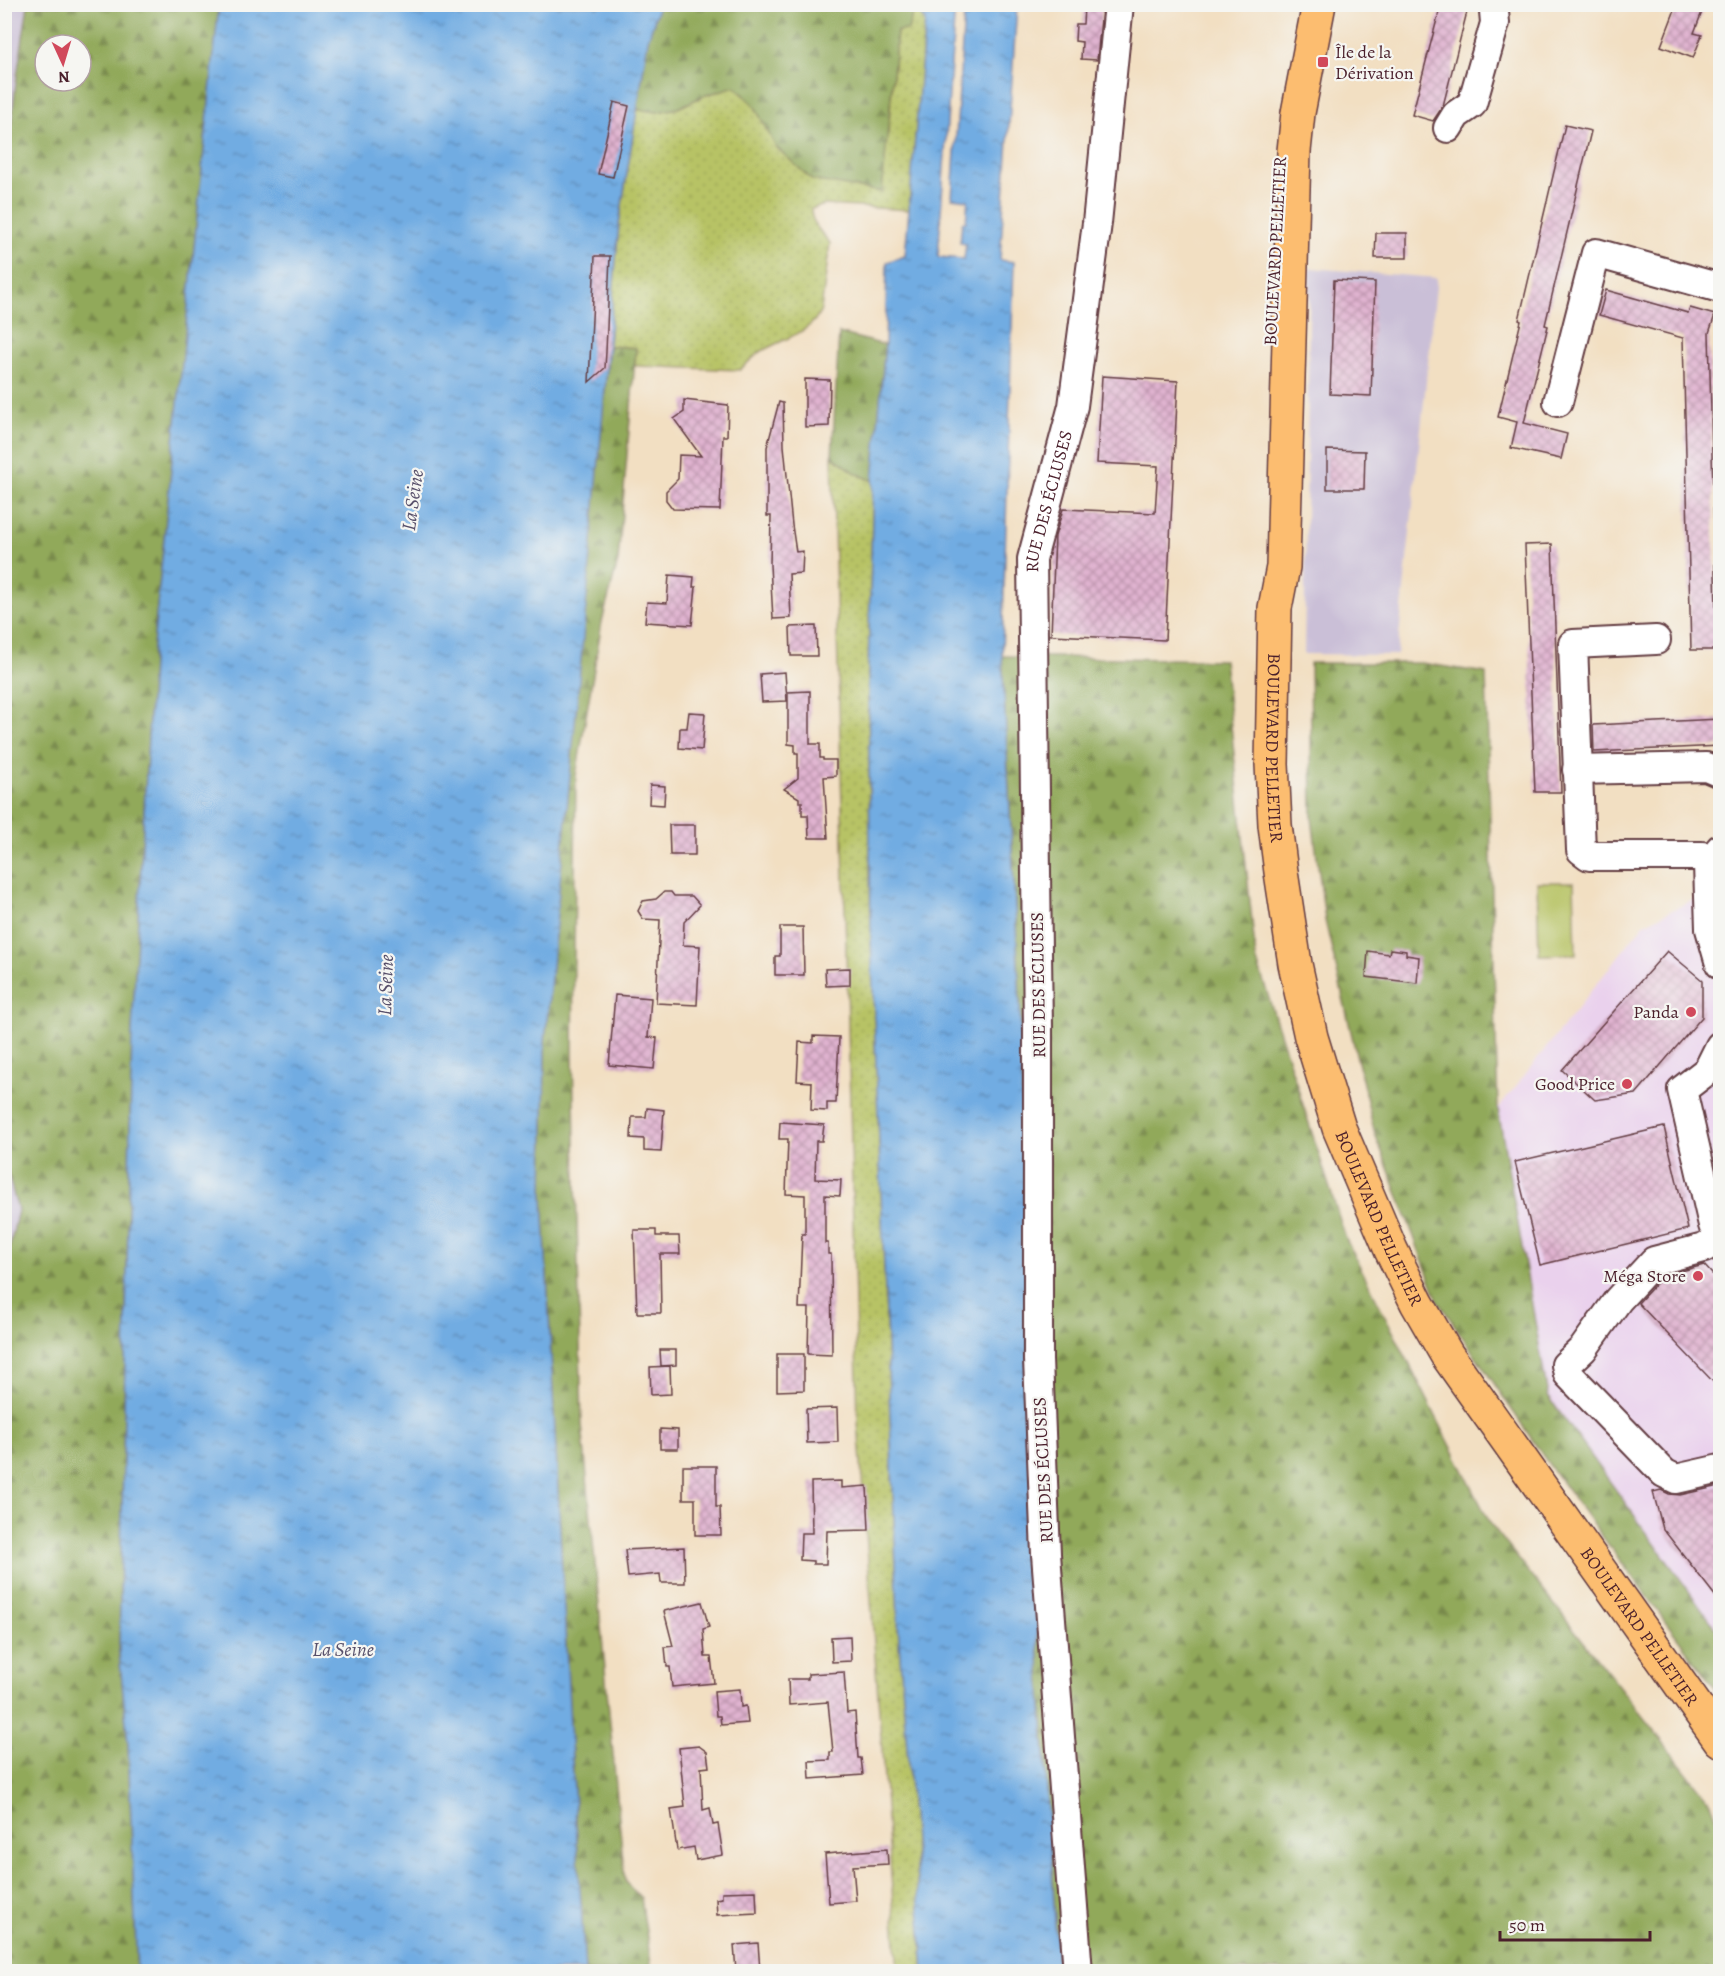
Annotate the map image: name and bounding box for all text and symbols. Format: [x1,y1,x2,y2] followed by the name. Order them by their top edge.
[33,33,93,93] north arrow
[1335,40,1414,85] place label: Île de la Dérivation
[1316,55,1330,69] marker: Île de la Dérivation
[57,66,71,88] text: N
[1258,156,1292,346] street label: BOULEVARD PELLETIER
[1020,428,1078,573] street label: RUE DES ÉCLUSES
[395,468,430,532] water label: La Seine
[1260,653,1289,844] street label: BOULEVARD PELLETIER
[1025,912,1051,1058] street label: RUE DES ÉCLUSES
[371,954,400,1016] water label: La Seine
[1633,1000,1680,1024] place label: Panda
[1684,1005,1698,1019] marker: Panda
[1535,1072,1615,1096] place label: Good Price
[1620,1077,1634,1091] marker: Good Price
[1329,1127,1428,1310] street label: BOULEVARD PELLETIER
[1603,1264,1686,1288] place label: Méga Store
[1691,1269,1705,1283] marker: Méga Store
[1027,1396,1059,1544] street label: RUE DES ÉCLUSES
[1575,1542,1704,1711] street label: BOULEVARD PELLETIER
[312,1636,374,1663] water label: La Seine
[1500,1904,1650,1942] scale bar
[1509,1913,1545,1937] text: 50 m

